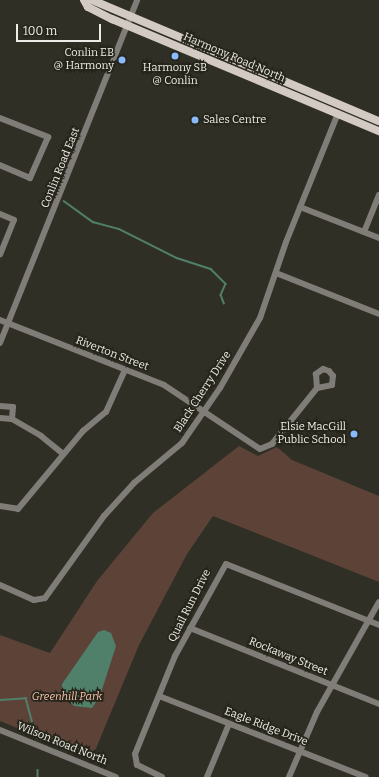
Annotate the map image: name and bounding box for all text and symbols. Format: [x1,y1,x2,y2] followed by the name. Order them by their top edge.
[18,16,103,42] scale bar
[23,24,57,38] text: 100 m
[181,31,287,85] street label: Harmony Road North
[54,47,114,73] place label: Conlin EB @ Harmony
[170,51,180,61] marker: Harmony SB @ Conlin
[117,55,127,65] marker: Conlin EB @ Harmony
[143,62,207,88] place label: Harmony SB @ Conlin
[203,113,266,127] place label: Sales Centre
[190,115,200,125] marker: Sales Centre
[39,126,83,210] street label: Conlin Road East
[74,334,150,374] street label: Riverton Street
[172,349,234,435] street label: Black Cherry Drive
[278,421,346,447] place label: Elsie MacGill Public School
[349,429,359,439] marker: Elsie MacGill Public School
[166,567,214,645] street label: Quail Run Drive
[247,635,329,679] street label: Rockaway Street
[32,690,102,704] park label: Greenhill Park
[222,705,310,749] street label: Eagle Ridge Drive
[15,720,109,768] street label: Wilson Road North

